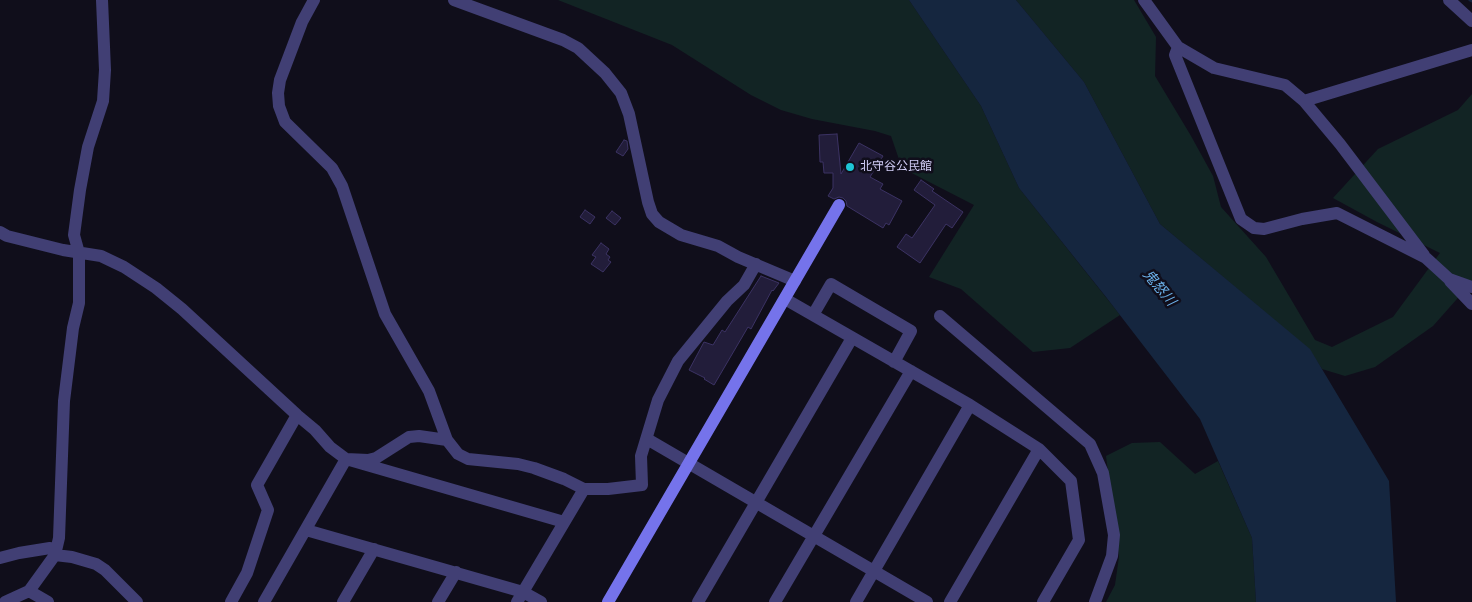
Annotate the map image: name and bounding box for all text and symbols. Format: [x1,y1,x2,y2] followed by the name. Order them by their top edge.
[860,160,932,174] place label: 北守谷公民館
[844,161,856,173] marker: 北守谷公民館
[1139,267,1179,309] water label: 鬼怒川

